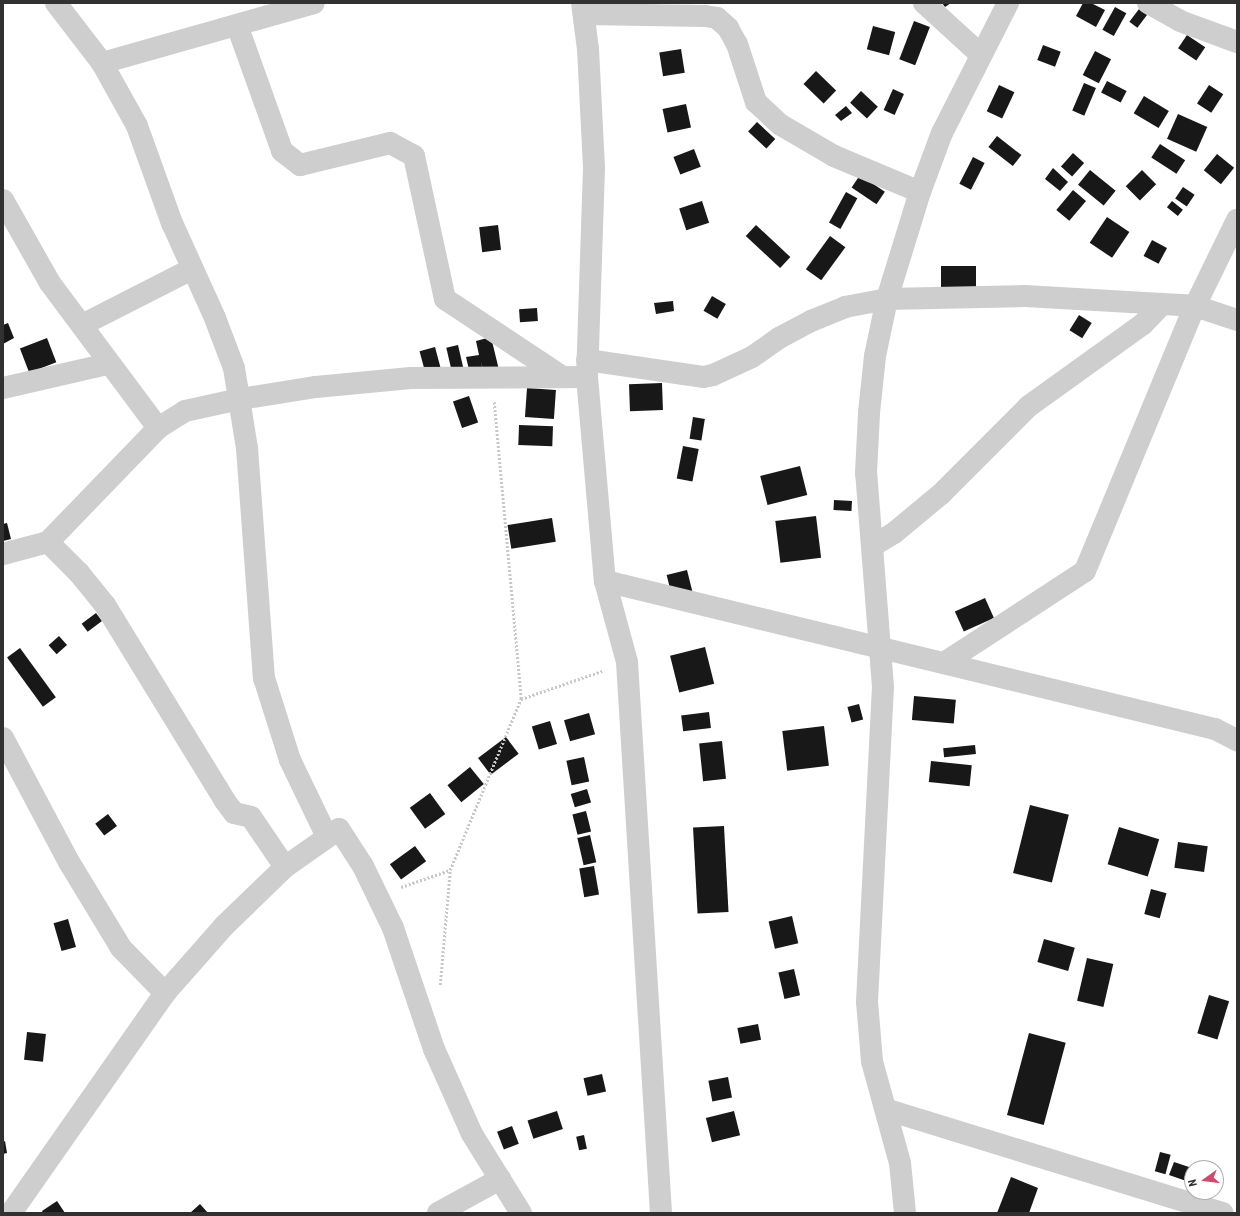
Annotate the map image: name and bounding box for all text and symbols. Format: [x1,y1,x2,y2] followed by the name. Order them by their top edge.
[1184,1160,1224,1200] north arrow
[1186,1178,1200,1188] text: N

